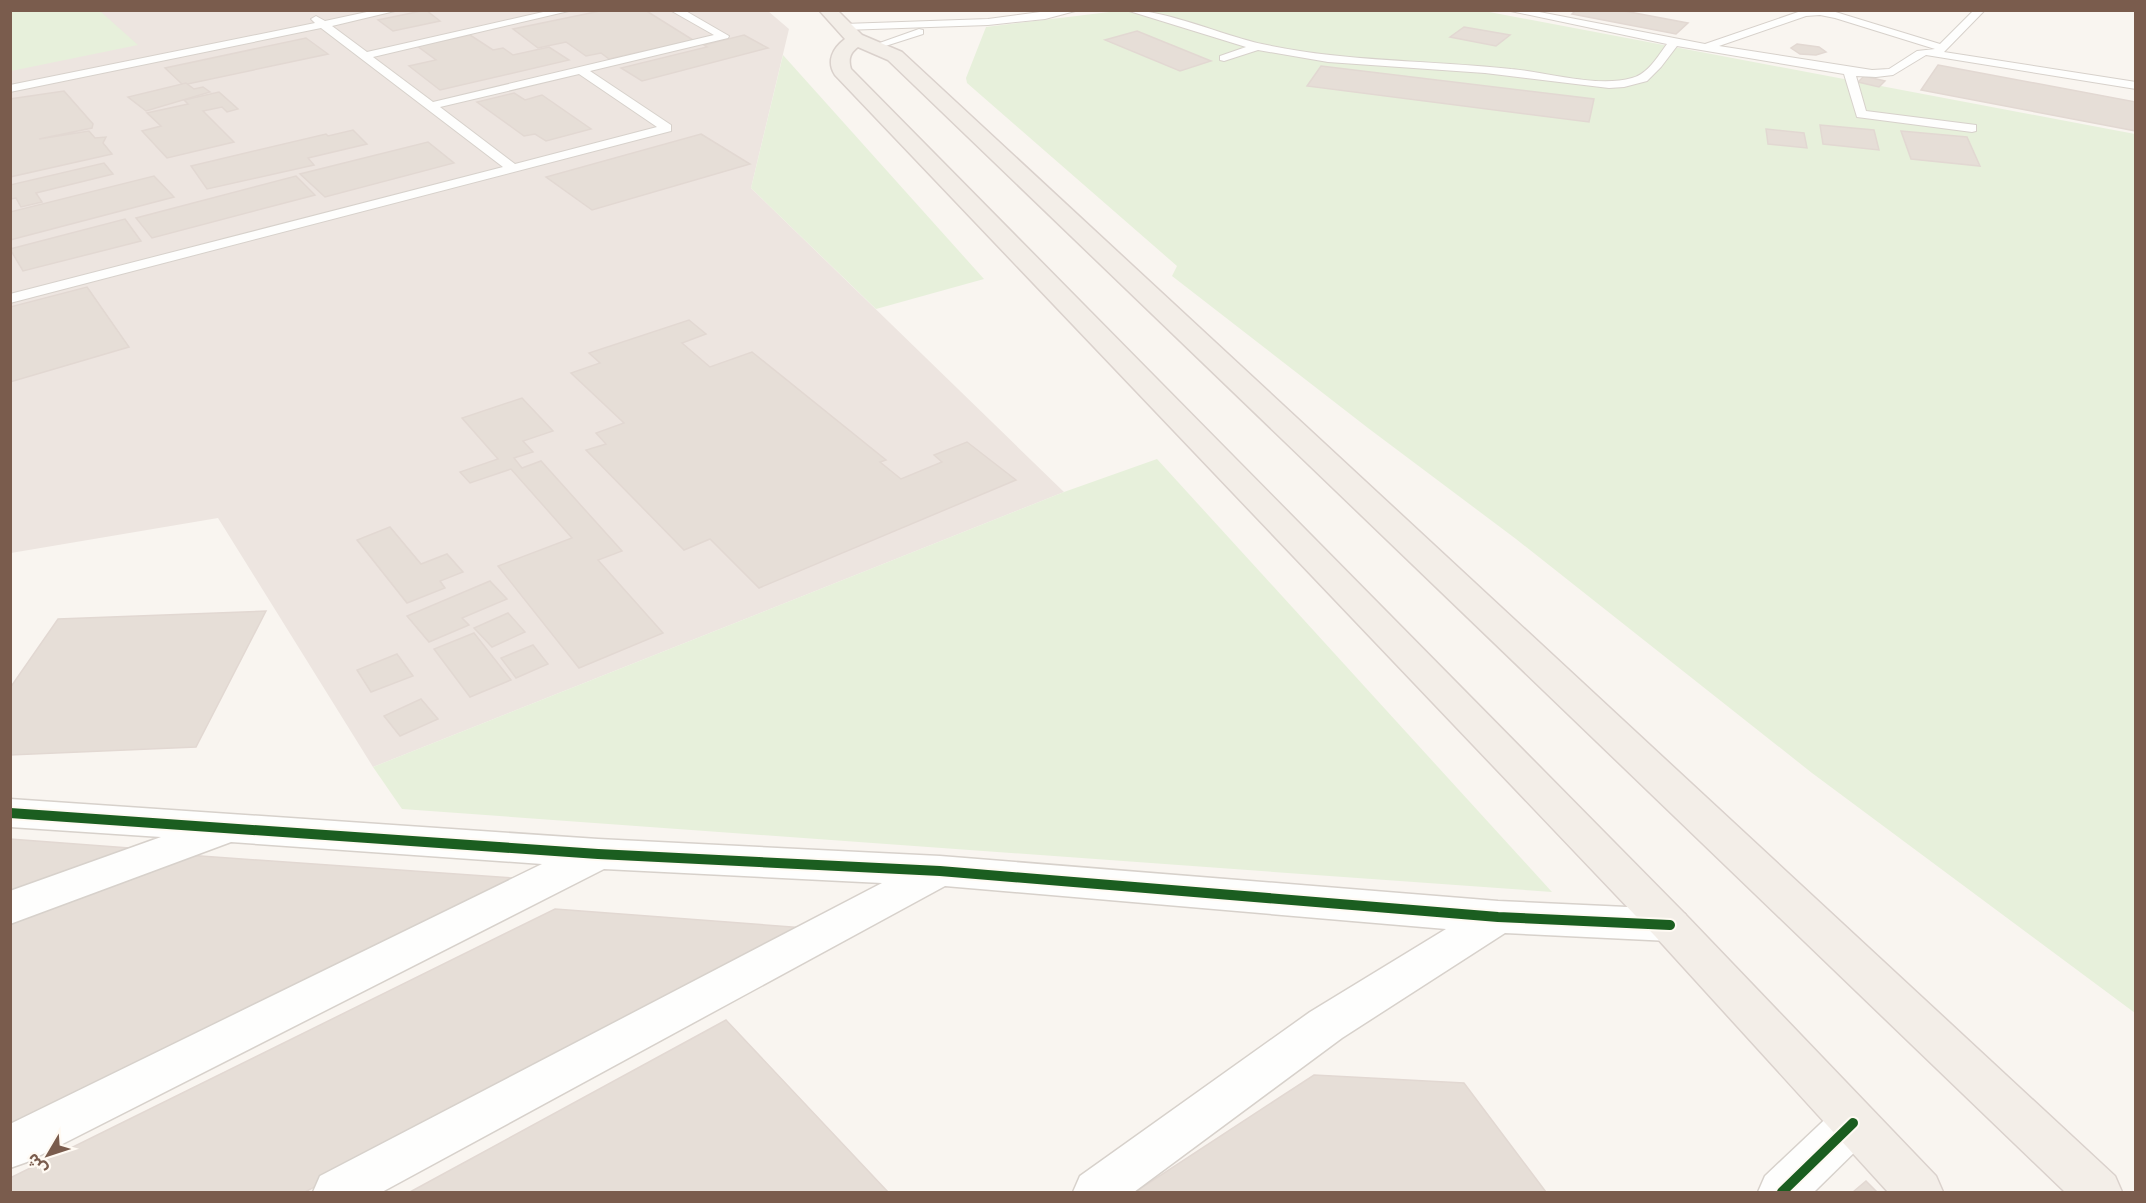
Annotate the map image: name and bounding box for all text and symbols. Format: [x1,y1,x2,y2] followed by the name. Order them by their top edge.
[18,1125,78,1185] north arrow
[23,1150,51,1178] text: ش

